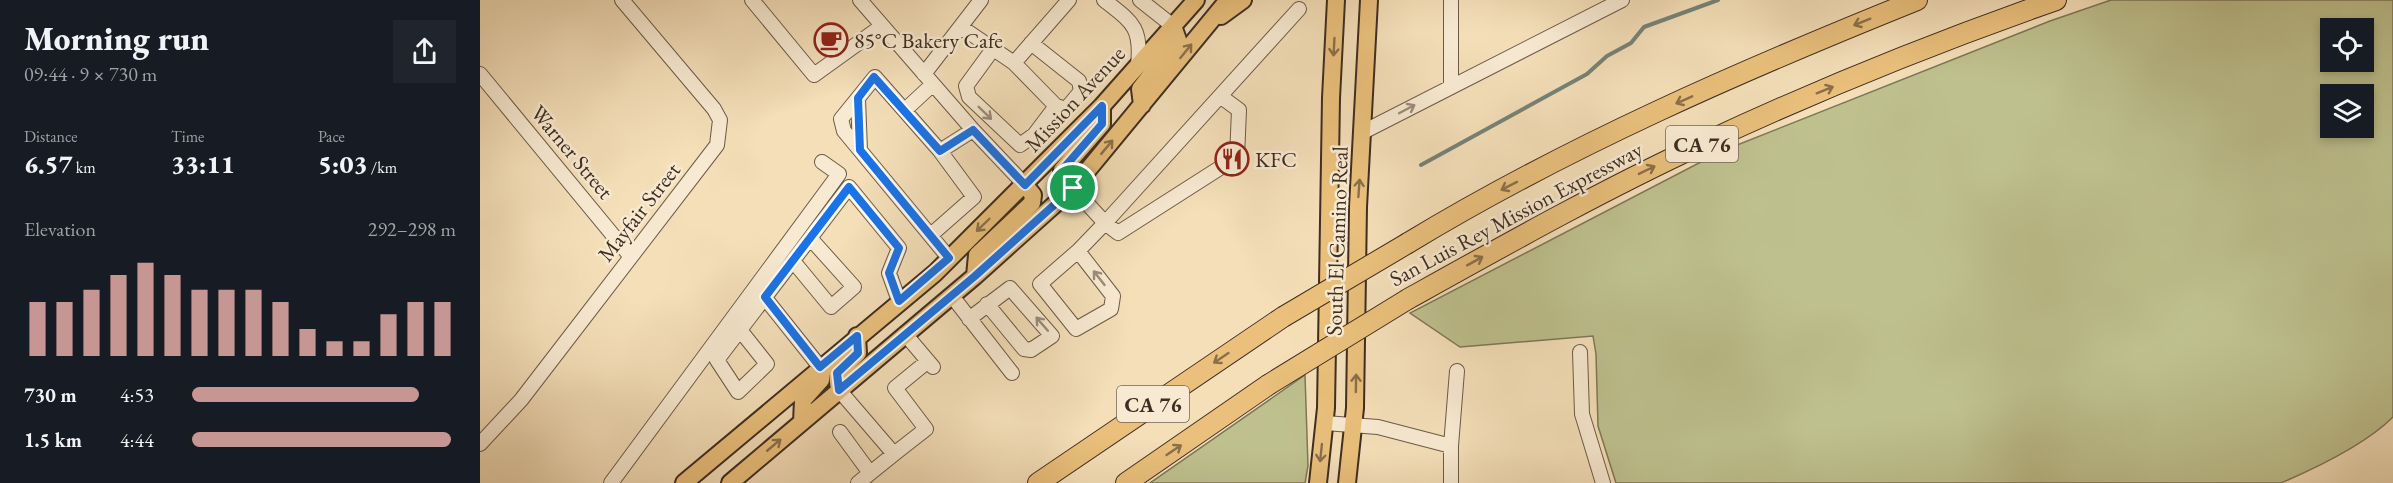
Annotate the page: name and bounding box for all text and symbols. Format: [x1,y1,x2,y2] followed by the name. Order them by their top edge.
[24,17,209,60] text: Morning run
[1854,17,1872,28] one-way arrow
[2320,18,2374,138] map controls
[2320,18,2374,72] button: locate
[393,20,456,83] button: share
[813,22,849,58] cafe icon: 85°C Bakery Cafe
[854,26,1003,55] place label: 85°C Bakery Cafe
[1328,37,1339,57] one-way arrow
[1018,39,1132,158] street label: Mission Avenue
[1179,44,1193,59] one-way arrow
[24,61,157,87] text: 09:44 · 9 × 730 m
[1815,84,1834,95] one-way arrow
[2320,84,2374,138] button: layers
[1675,94,1693,106] one-way arrow
[524,99,620,205] street label: Warner Street
[1398,103,1415,115] one-way arrow
[978,105,993,120] one-way arrow
[24,126,77,147] text: Distance
[171,126,204,147] text: Time
[318,126,345,147] text: Pace
[1666,126,1738,162] road number: CA 76
[1384,135,1648,293] street label: San Luis Rey Mission Expressway
[1100,140,1114,155] one-way arrow
[1214,141,1250,177] restaurant icon: KFC
[1255,145,1297,174] place label: KFC
[1319,146,1355,336] street label: South El Camino Real
[24,147,73,181] text: 6.57
[171,147,235,181] text: 33:11
[318,147,368,181] text: 5:03
[591,156,687,268] street label: Mayfair Street
[73,157,96,178] text: km
[368,157,397,178] text: /km
[1047,162,1098,213] pin
[1638,164,1656,176] one-way arrow
[1056,171,1089,204] icon: arrive
[1354,179,1365,198] one-way arrow
[1501,180,1518,192] one-way arrow
[24,216,96,242] text: Elevation
[368,216,456,242] text: 292–298 m
[976,218,991,233] one-way arrow
[1465,255,1483,266] one-way arrow
[1092,271,1105,287] one-way arrow
[1035,316,1048,332] one-way arrow
[1212,352,1229,365] one-way arrow
[1350,373,1361,393] one-way arrow
[24,382,77,408] text: 730 m
[120,382,154,408] text: 4:53
[1117,386,1189,422] road number: CA 76
[24,427,82,453] text: 1.5 km
[120,427,154,453] text: 4:44
[766,438,781,452] one-way arrow
[1316,443,1327,463] one-way arrow
[1165,444,1182,456] one-way arrow

